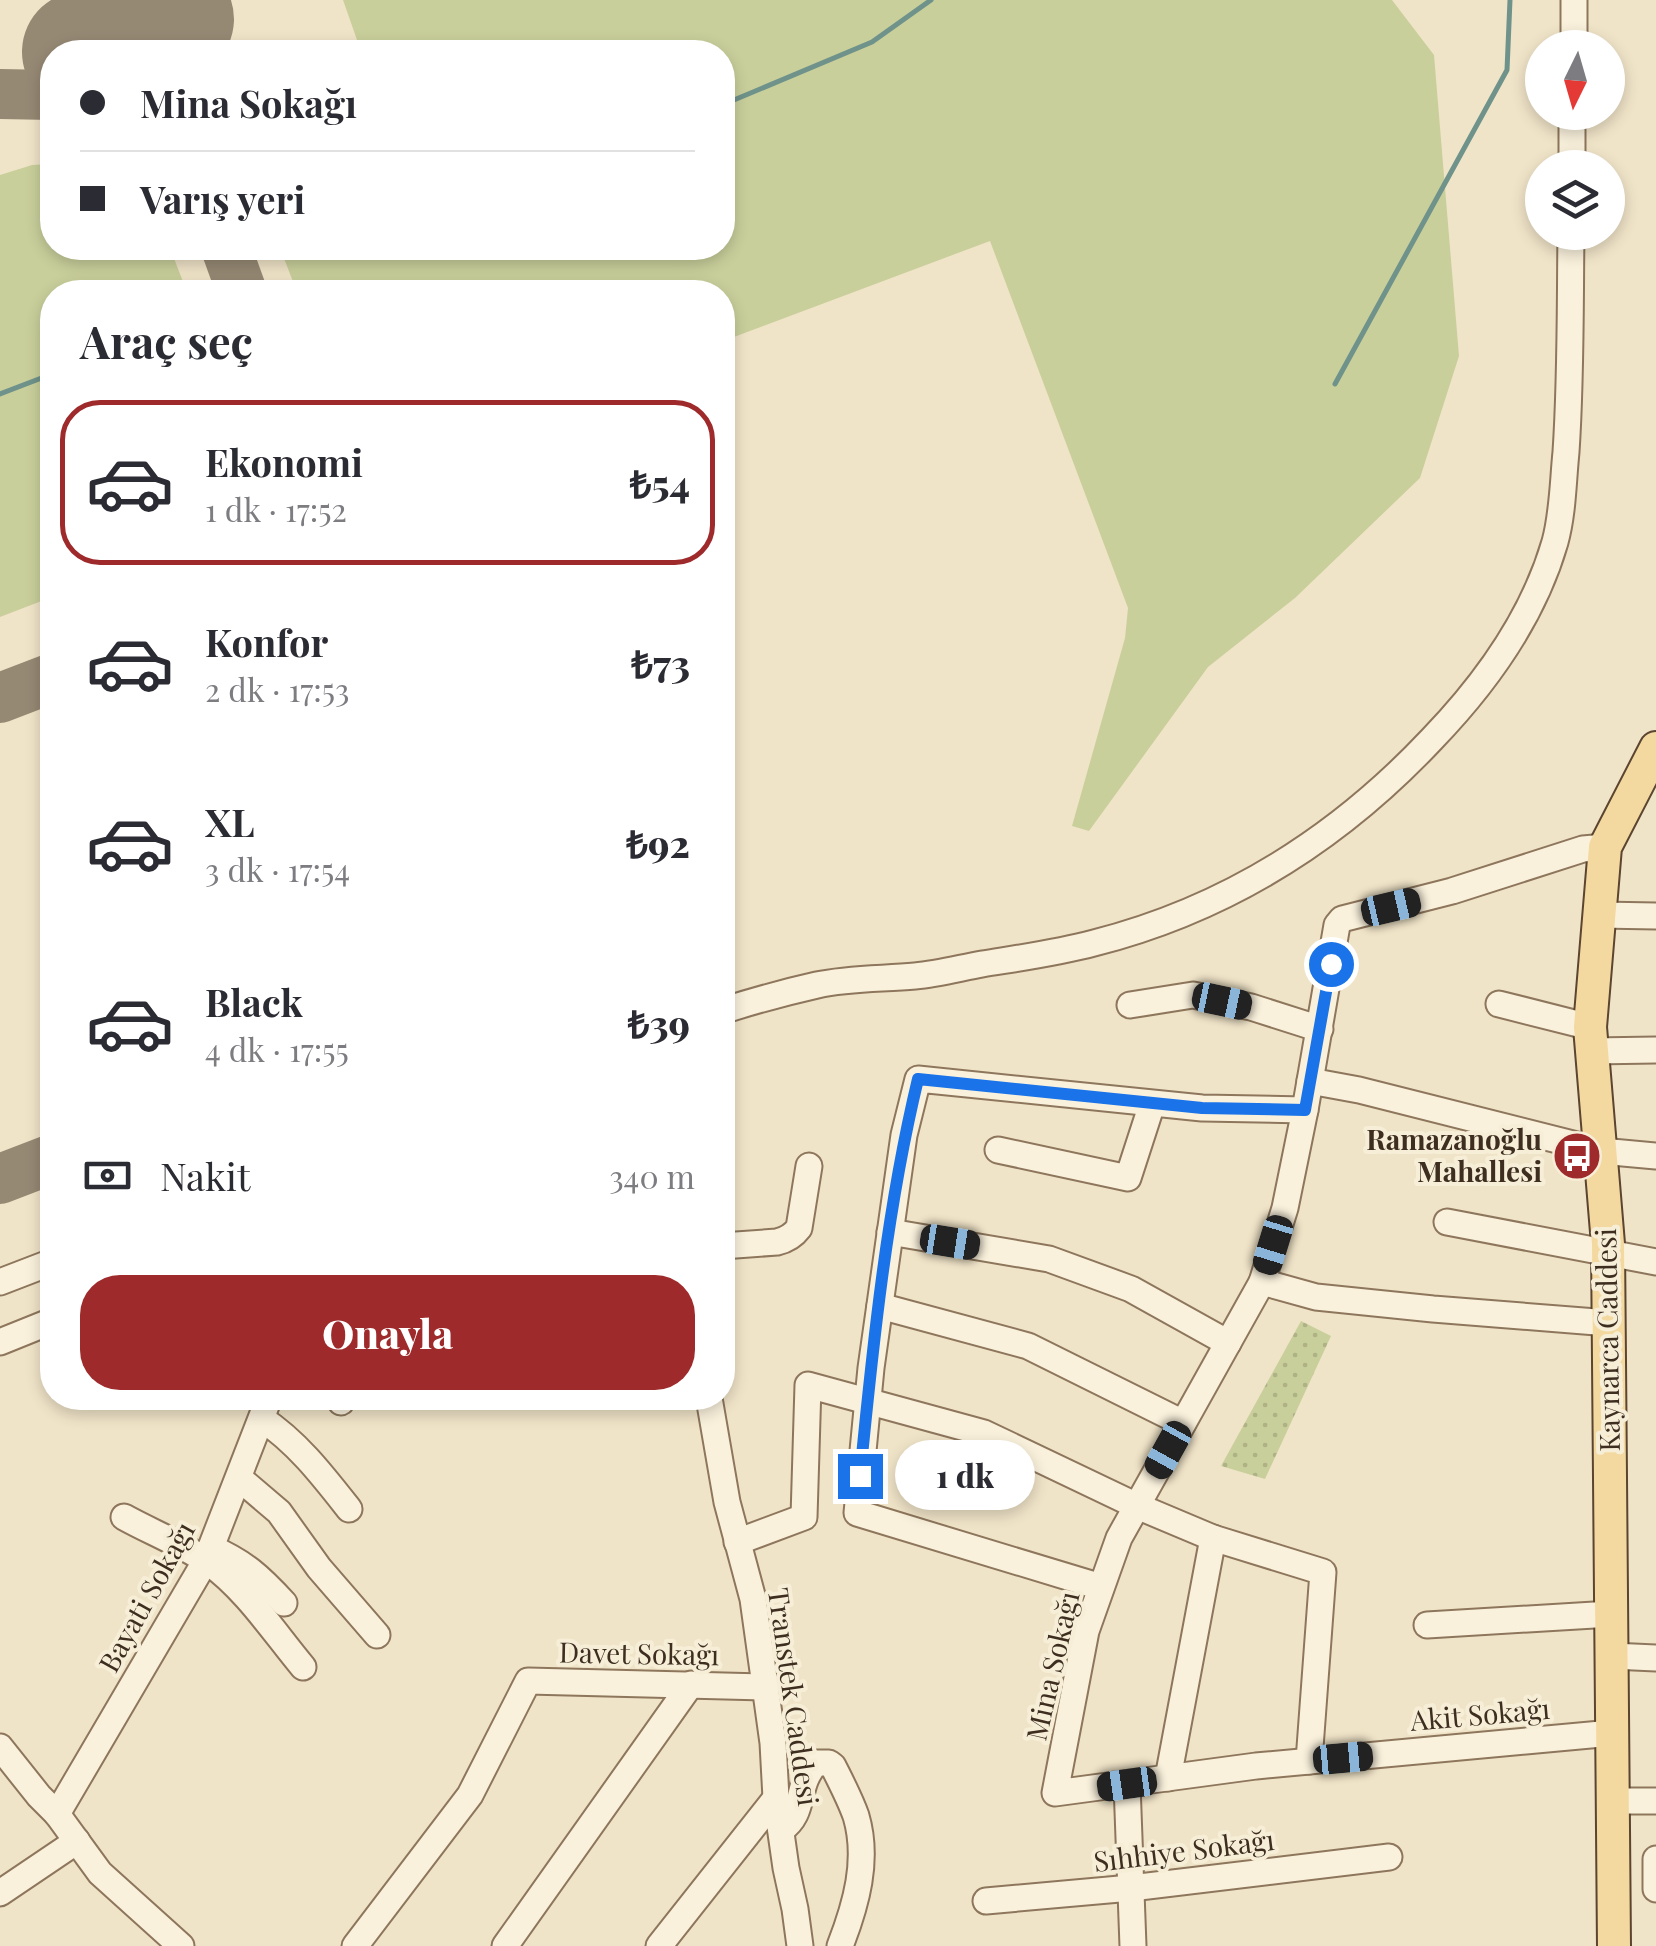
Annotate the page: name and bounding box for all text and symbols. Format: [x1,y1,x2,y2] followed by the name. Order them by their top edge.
[1525,30,1625,130] north arrow
[1525,30,1625,250] map controls
[140,77,357,128] text: Mina Sokağı
[1525,150,1625,250] button: layers
[140,173,305,224] text: Varış yeri
[80,310,253,370] text: Araç seç
[205,436,363,487] text: Ekonomi
[85,438,175,528] icon: car
[630,457,690,508] text: ₺54
[205,487,347,530] text: 1 dk · 17:52
[205,616,328,667] text: Konfor
[85,618,175,708] icon: car
[631,637,690,688] text: ₺73
[205,667,350,710] text: 2 dk · 17:53
[205,796,254,847] text: XL
[85,798,175,888] icon: car
[626,817,690,868] text: ₺92
[205,847,350,890] text: 3 dk · 17:54
[1358,886,1424,928] car
[1309,942,1354,987] route start
[205,976,303,1027] text: Black
[85,978,175,1068] icon: car
[1190,980,1254,1022] car
[628,997,690,1048] text: ₺39
[205,1027,349,1070] text: 4 dk · 17:55
[1366,1120,1542,1189] place label: Ramazanoğlu Mahallesi
[1551,1130,1603,1182] bus stop icon: Ramazanoğlu Mahallesi
[80,1148,135,1203] icon: cash
[160,1150,250,1201] text: Nakit
[609,1154,695,1197] text: 340 m
[1250,1212,1296,1278] car
[918,1222,982,1262] car
[1586,1228,1627,1452] street label: Kaynarca Caddesi
[80,1275,695,1390] button: Onayla
[1140,1416,1196,1484] car
[895,1441,1035,1511] callout: 1 dk
[936,1453,994,1496] text: 1 dk
[838,1454,883,1499] route end
[89,1515,202,1678] street label: Bayati Sokağı
[761,1585,828,1808] street label: Transtek Caddesi
[1016,1587,1087,1744] street label: Mina Sokağı
[559,1633,719,1672] street label: Davet Sokağı
[1408,1689,1551,1738] street label: Akit Sokağı
[1312,1740,1374,1776] car
[1095,1765,1159,1803] car
[1091,1820,1276,1879] street label: Sıhhiye Sokağı

